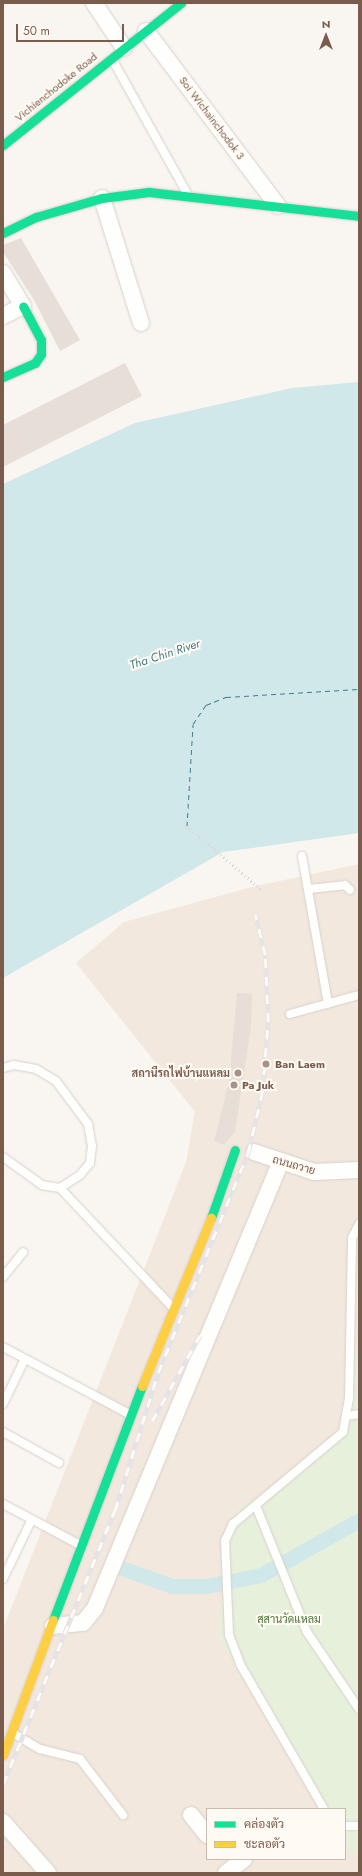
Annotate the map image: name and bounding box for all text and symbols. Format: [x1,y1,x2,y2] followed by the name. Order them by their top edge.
[18,16,126,42] scale bar
[306,16,346,56] north arrow
[322,16,330,32] text: N
[23,22,50,40] text: 50 m
[12,50,100,124] street label: Vichienchodoke Road
[177,74,247,162] street label: Soi Wichainchodok 3
[128,637,202,673] water label: Tha Chin River
[275,1057,325,1071] place label: Ban Laem
[260,1058,272,1070] marker: Ban Laem
[132,1066,230,1080] place label: สถานีรถไฟบ้านแหลม
[233,1068,243,1078] marker: สถานีรถไฟบ้านแหลม
[242,1078,274,1092] place label: Pa Juk
[229,1080,239,1090] marker: Pa Juk
[271,1153,317,1177] street label: ถนนถวาย
[257,1612,321,1626] park label: สุสานวัดแหลม
[206,1808,346,1860] legend
[244,1815,284,1833] text: คล่องตัว
[244,1835,285,1853] text: ชะลอตัว

